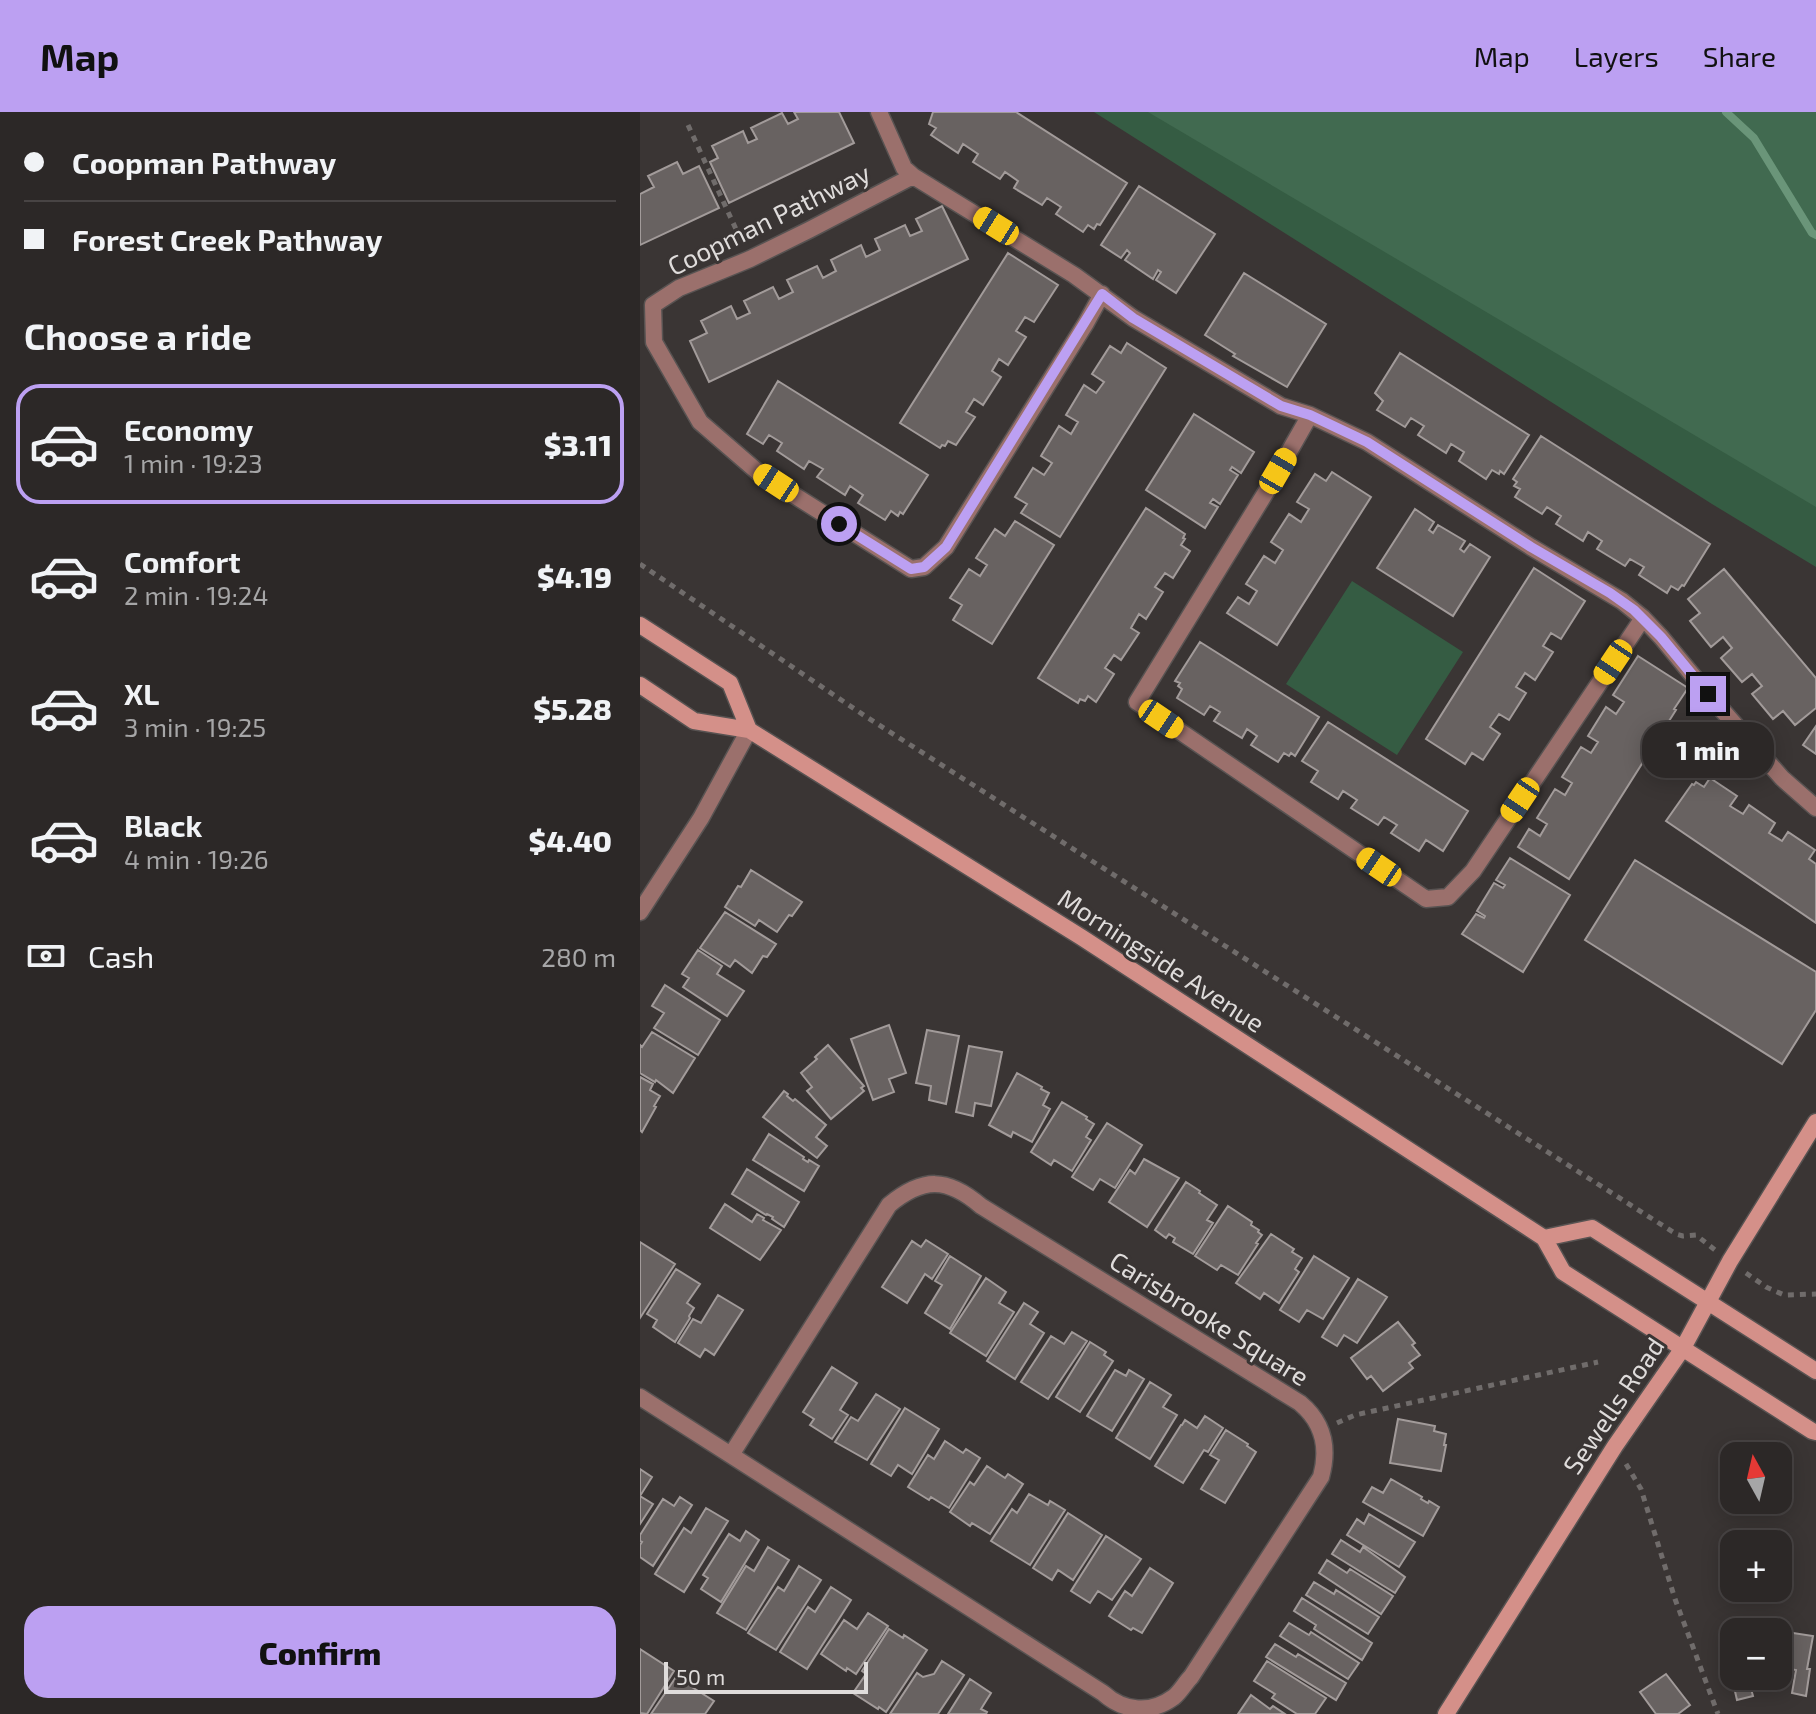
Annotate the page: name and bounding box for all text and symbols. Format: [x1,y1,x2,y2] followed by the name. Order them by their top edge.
[40,33,119,79] text: Map
[1474,39,1530,73] text: Map
[1574,39,1659,73] text: Layers
[1703,39,1776,73] text: Share
[72,144,336,180] text: Coopman Pathway
[662,156,875,281] street label: Coopman Pathway
[969,203,1023,249] car
[72,221,382,257] text: Forest Creek Pathway
[24,314,252,357] text: Choose a ride
[28,408,100,480] icon: car
[124,411,253,447] text: Economy
[544,426,612,462] text: $3.11
[1256,444,1300,498] car
[124,447,263,478] text: 1 min · 19:23
[749,460,803,506] car
[821,506,857,542] route start
[28,540,100,612] icon: car
[124,543,241,579] text: Comfort
[537,558,612,594] text: $4.19
[124,579,268,610] text: 2 min · 19:24
[1590,635,1636,689] car
[28,672,100,744] icon: car
[124,675,159,711] text: XL
[1690,676,1726,712] route end
[533,690,612,726] text: $5.28
[1134,696,1188,742] car
[124,711,266,742] text: 3 min · 19:25
[1642,722,1774,778] callout: 1 min
[1676,734,1740,765] text: 1 min
[1497,773,1543,827] car
[28,804,100,876] icon: car
[124,807,202,843] text: Black
[529,822,612,858] text: $4.40
[124,843,269,874] text: 4 min · 19:26
[1352,844,1406,890] car
[1053,881,1271,1038] street label: Morningside Avenue
[24,934,68,978] icon: cash
[88,938,154,974] text: Cash
[541,941,616,972] text: 280 m
[1105,1244,1315,1391] street label: Carisbrooke Square
[1556,1331,1670,1479] street label: Sewells Road
[1720,1442,1792,1514] north arrow
[1720,1442,1792,1690] map controls
[1720,1530,1792,1602] button: +
[24,1606,616,1698] button: Confirm
[1720,1618,1792,1690] button: −
[664,1658,868,1694] scale bar
[676,1663,725,1689] text: 50 m

